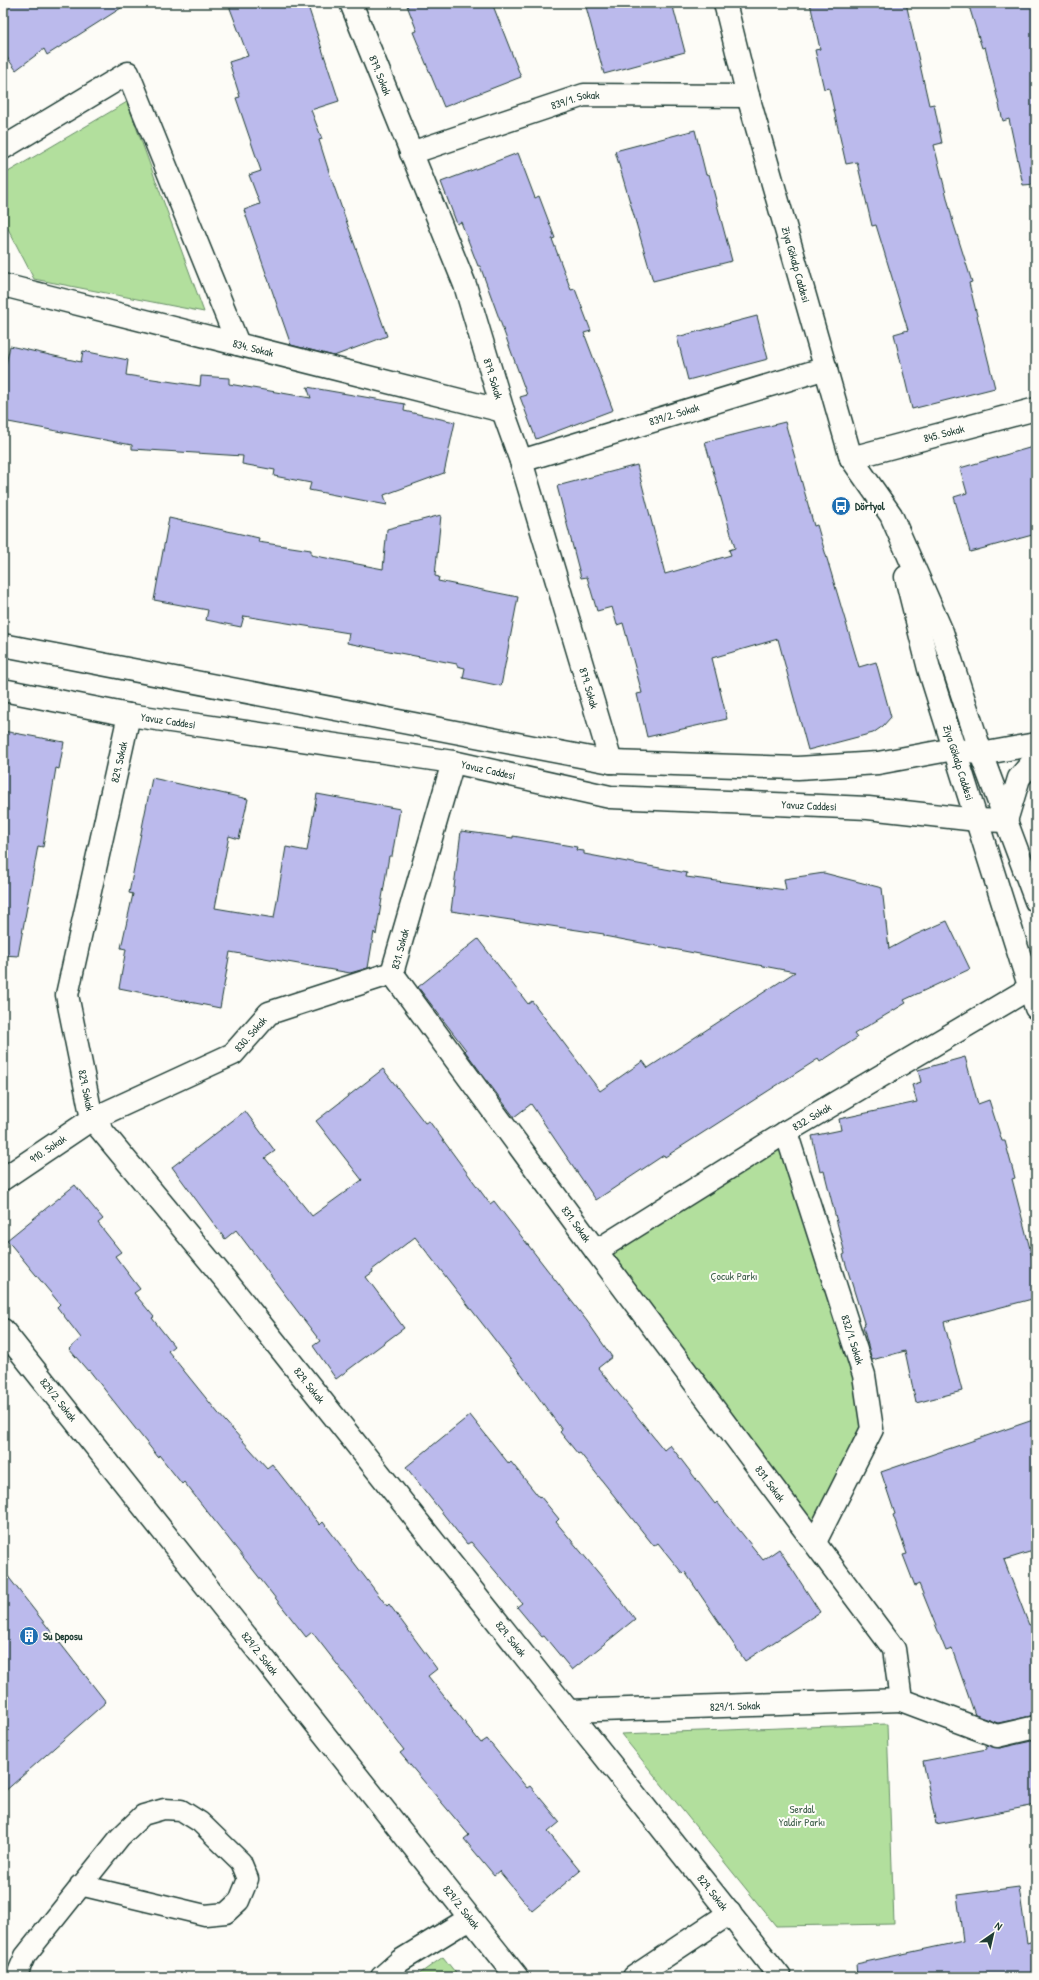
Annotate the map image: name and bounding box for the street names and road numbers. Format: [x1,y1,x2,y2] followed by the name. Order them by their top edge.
[366,53,395,98] street label: 879. Sokak
[549,87,600,113] street label: 839/1. Sokak
[778,225,813,304] street label: Ziya Gökalp Caddesi
[231,336,276,360] street label: 834. Sokak
[480,356,506,401] street label: 879. Sokak
[647,400,701,429] street label: 839/2. Sokak
[922,421,966,445] street label: 845. Sokak
[576,666,602,711] street label: 879. Sokak
[140,710,197,732] street label: Yavuz Caddesi
[940,723,977,802] street label: Ziya Gökalp Caddesi
[107,740,131,784] street label: 829. Sokak
[460,757,517,783] street label: Yavuz Caddesi
[781,797,837,814] street label: Yavuz Caddesi
[388,927,412,971] street label: 831. Sokak
[231,1013,270,1055] street label: 830. Sokak
[75,1068,97,1113] street label: 829. Sokak
[790,1100,834,1134] street label: 832. Sokak
[27,1131,69,1166] street label: 910. Sokak
[558,1203,594,1245] street label: 831. Sokak
[838,1313,867,1367] street label: 832/1. Sokak
[291,1365,328,1406] street label: 829. Sokak
[37,1375,80,1425] street label: 829/2. Sokak
[752,1463,788,1505] street label: 831. Sokak
[493,1618,530,1660] street label: 829. Sokak
[238,1629,282,1678] street label: 829/2. Sokak
[710,1698,761,1714] street label: 829/1. Sokak
[694,1872,731,1913] street label: 829. Sokak
[440,1882,483,1932] street label: 829/2. Sokak

